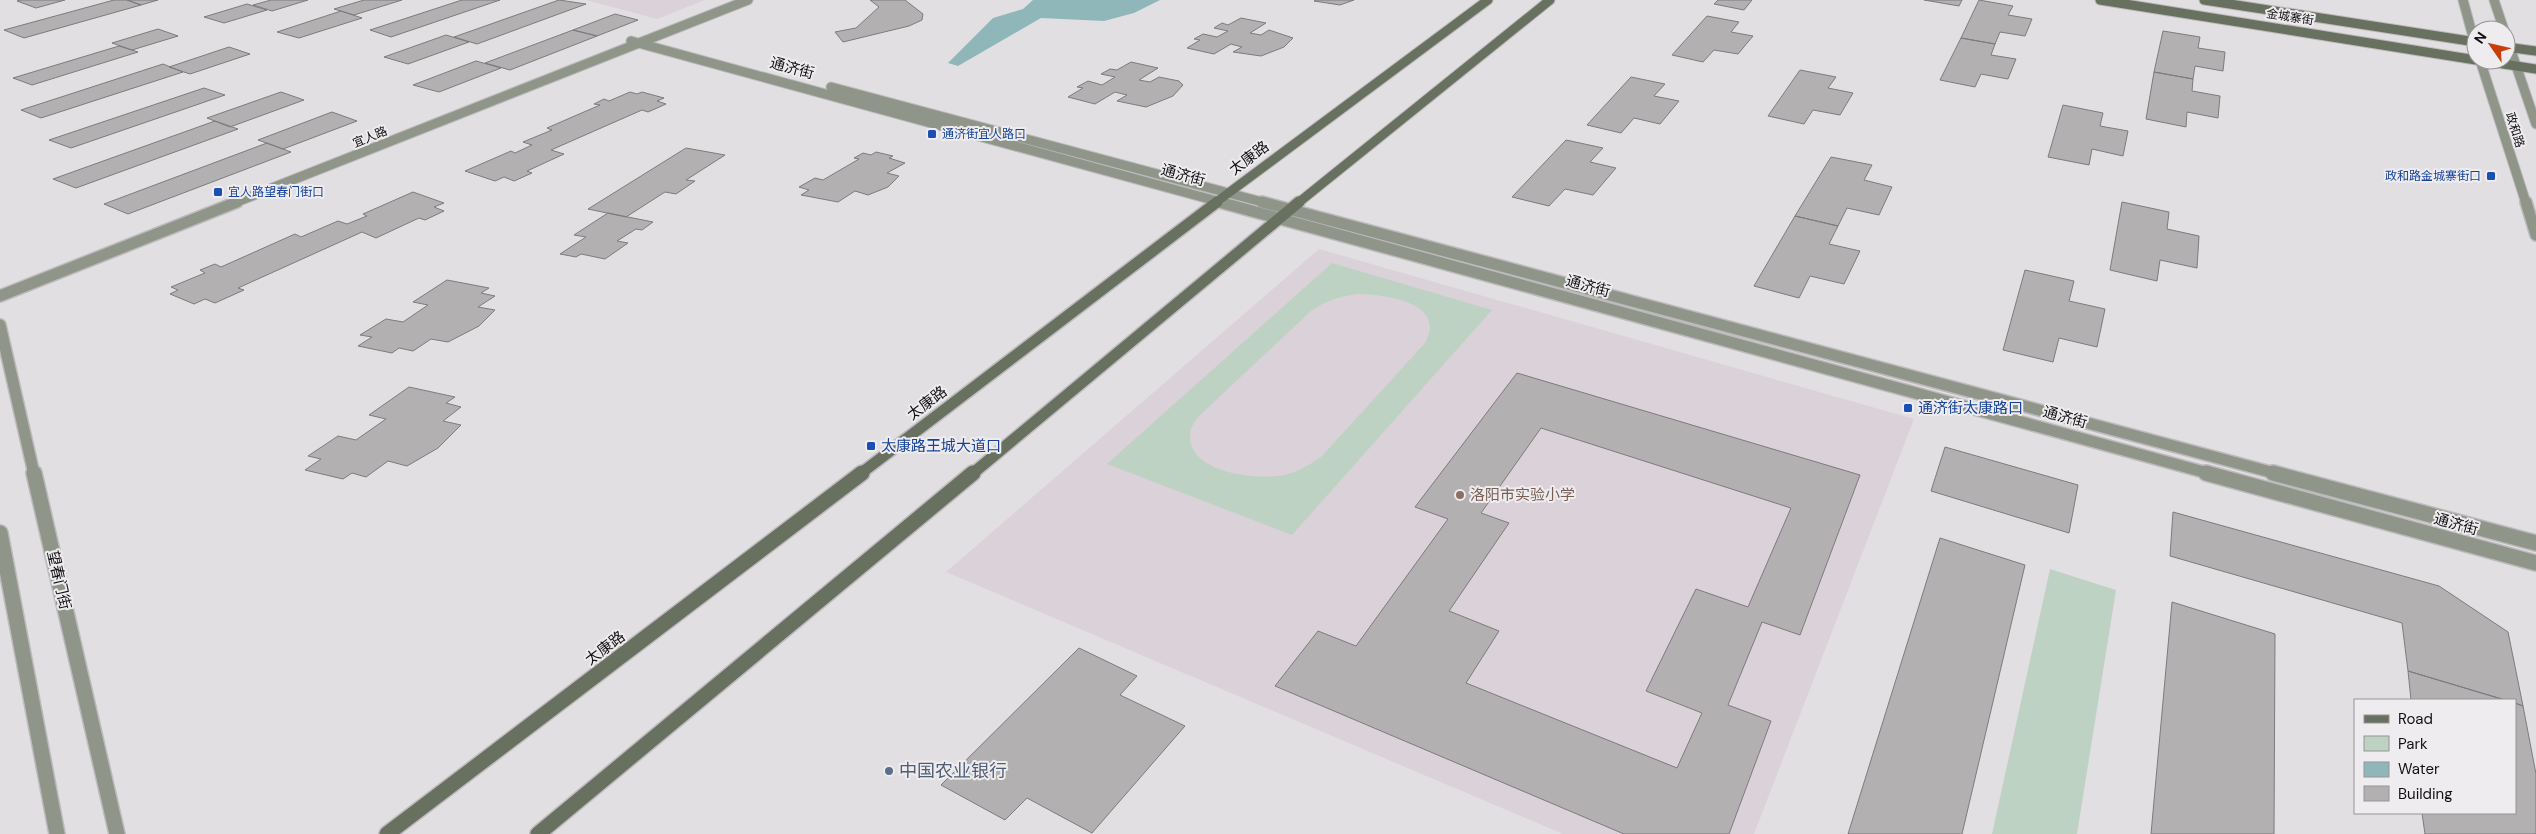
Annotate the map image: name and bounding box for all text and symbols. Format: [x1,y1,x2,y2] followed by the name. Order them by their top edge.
[2265,5,2315,29] street label: 金城寨街
[2466,20,2516,70] north arrow
[2470,28,2491,47] text: N
[768,53,816,83] street label: 通济街
[2502,110,2528,150] street label: 政和路
[350,123,390,151] street label: 宜人路
[942,126,1026,142] place label: 通济街宜人路口
[926,128,938,140] marker: 通济街宜人路口
[1225,136,1273,180] street label: 太康路
[1159,160,1207,190] street label: 通济街
[2385,168,2481,184] place label: 政和路金城寨街口
[2485,170,2497,182] marker: 政和路金城寨街口
[228,184,324,200] place label: 宜人路望春门街口
[212,186,224,198] marker: 宜人路望春门街口
[1564,271,1612,301] street label: 通济街
[903,381,951,425] street label: 太康路
[1918,398,2023,418] place label: 通济街太康路口
[1902,402,1914,414] marker: 通济街太康路口
[2041,402,2089,432] street label: 通济街
[881,436,1001,456] place label: 太康路王城大道口
[865,440,877,452] marker: 太康路王城大道口
[1470,485,1575,505] place label: 洛阳市实验小学
[1454,489,1466,501] marker: 洛阳市实验小学
[2432,509,2480,539] street label: 通济街
[43,549,75,611] street label: 望春门街
[581,626,629,670] street label: 太康路
[2354,699,2516,814] legend
[2398,709,2433,729] text: Road
[2398,734,2428,754] text: Park
[899,759,1007,783] place label: 中国农业银行
[2398,759,2440,779] text: Water
[883,765,895,777] marker: 中国农业银行
[2398,784,2453,804] text: Building

